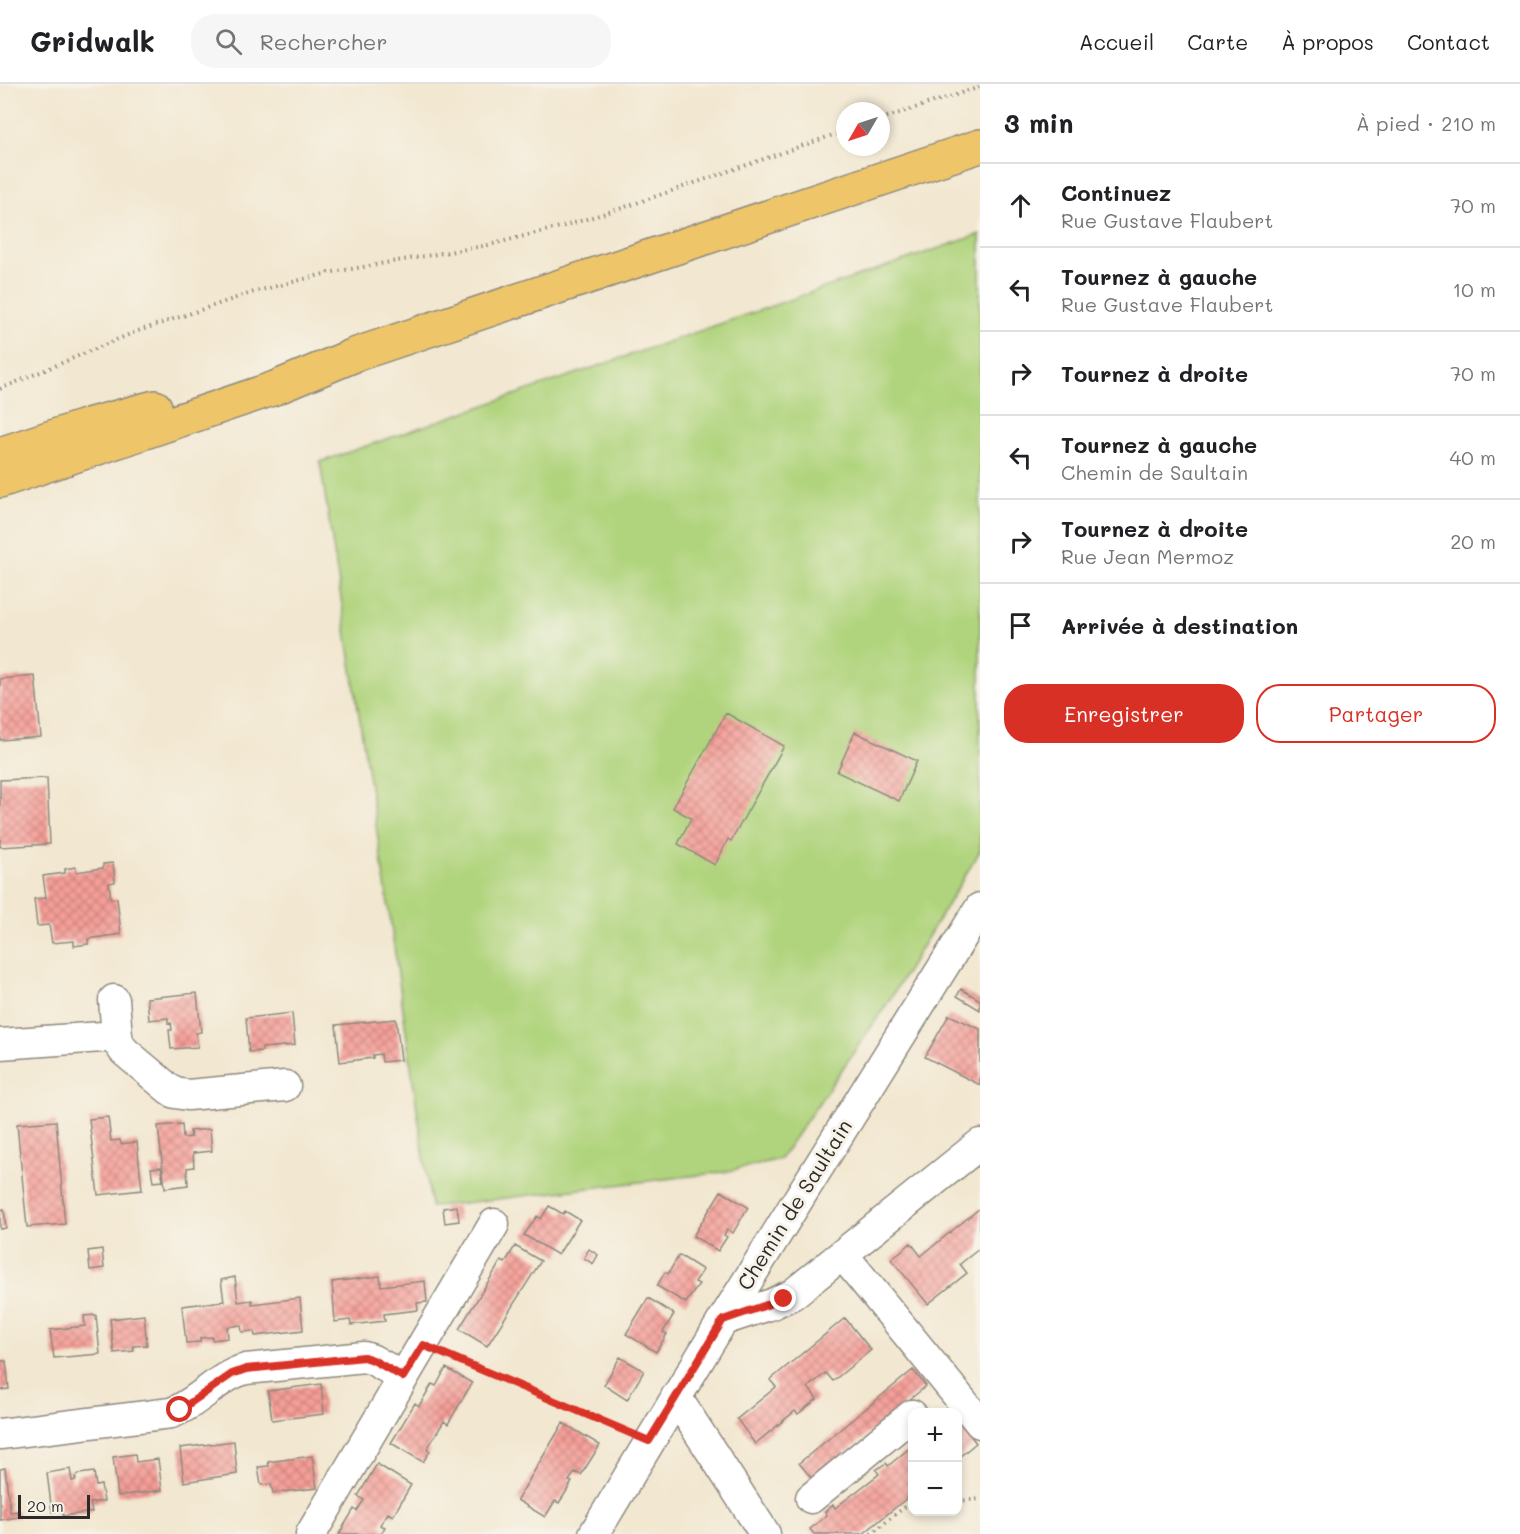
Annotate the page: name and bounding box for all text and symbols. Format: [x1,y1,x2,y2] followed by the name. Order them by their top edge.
[191,14,611,68] search box
[30,23,155,59] text: Gridwalk
[212,25,245,58] icon: search
[260,27,387,56] text: Rechercher
[1079,28,1154,55] text: Accueil
[1187,28,1248,55] text: Carte
[1281,28,1374,55] text: À propos
[1407,28,1490,55] text: Contact
[836,102,890,156] north arrow
[1004,106,1073,140] text: 3 min
[1356,110,1496,136] text: À pied · 210 m
[1061,178,1171,207] text: Continuez
[1004,189,1037,222] icon: ahead
[1450,192,1496,218] text: 70 m
[1061,207,1273,233] text: Rue Gustave Flaubert
[1061,262,1257,291] text: Tournez à gauche
[1004,273,1037,306] icon: left
[1452,276,1496,302] text: 10 m
[1061,291,1273,317] text: Rue Gustave Flaubert
[1004,357,1037,390] icon: right
[1061,359,1248,388] text: Tournez à droite
[1450,360,1496,386] text: 70 m
[1061,430,1257,459] text: Tournez à gauche
[1004,441,1037,474] icon: left
[1450,444,1496,470] text: 40 m
[1061,459,1248,485] text: Chemin de Saultain
[1061,514,1248,543] text: Tournez à droite
[1004,525,1037,558] icon: right
[1450,528,1496,554] text: 20 m
[1061,543,1234,569] text: Rue Jean Mermoz
[1004,609,1037,642] icon: arrive
[1061,611,1298,640] text: Arrivée à destination
[1004,684,1244,743] button: Enregistrer
[1256,684,1496,743] button: Partager
[730,1114,857,1295] street label: Chemin de Saultain
[770,1285,796,1311] route end
[166,1396,192,1422] route start
[908,1408,962,1516] map controls
[908,1408,962,1462] button: +
[908,1462,962,1516] button: −
[18,1492,90,1520] scale bar
[27,1495,64,1516] text: 20 m

